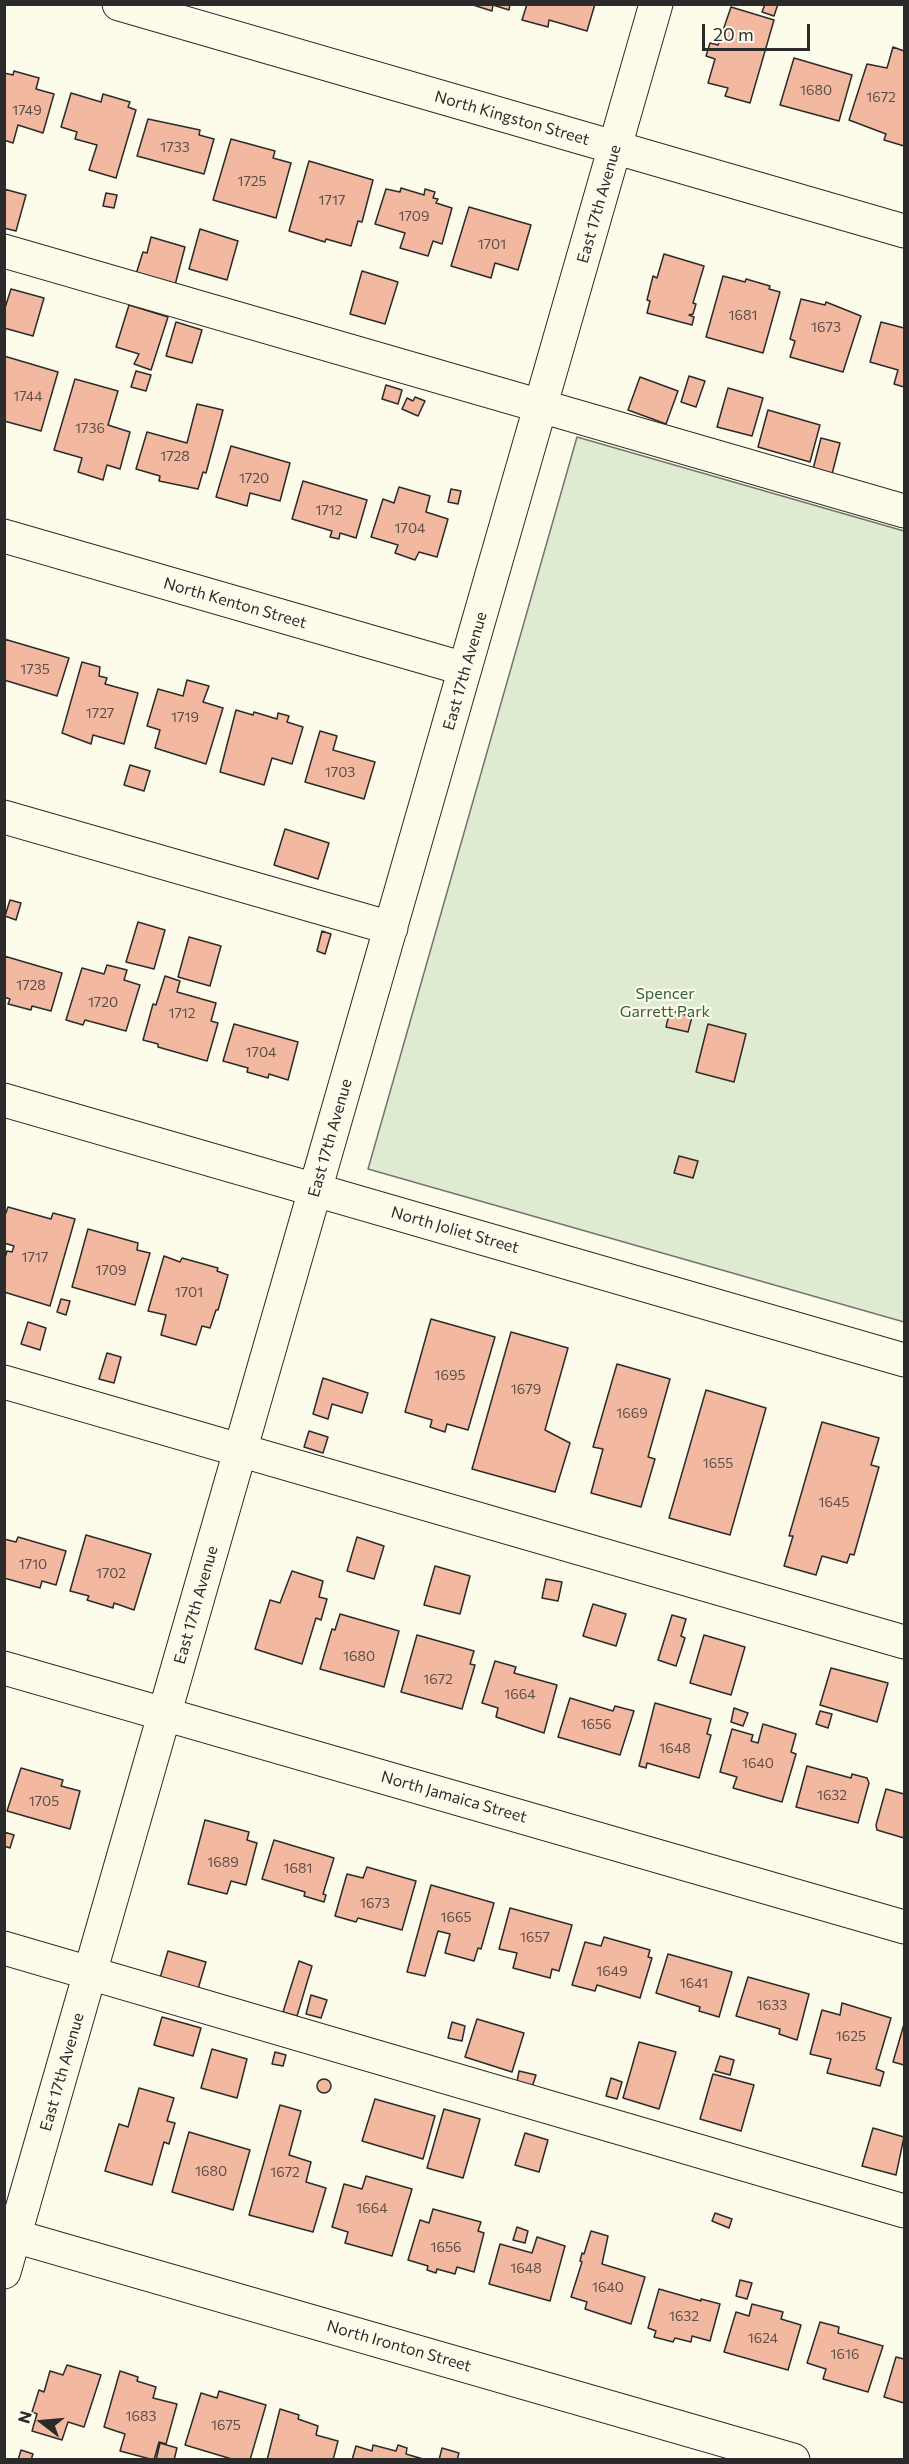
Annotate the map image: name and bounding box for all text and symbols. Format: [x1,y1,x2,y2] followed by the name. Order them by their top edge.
[705,12,813,50] scale bar
[713,23,754,45] text: 20 m
[800,82,832,98] house number: 1680
[432,87,592,149] street label: North Kingston Street
[866,89,896,105] house number: 1672
[12,102,42,118] house number: 1749
[160,139,190,155] house number: 1733
[573,143,625,265] street label: East 17th Avenue
[237,173,267,189] house number: 1725
[319,192,345,208] house number: 1717
[399,208,429,224] house number: 1709
[478,236,506,252] house number: 1701
[729,307,757,323] house number: 1681
[811,319,841,335] house number: 1673
[13,388,43,404] house number: 1744
[75,420,105,436] house number: 1736
[160,448,190,464] house number: 1728
[239,470,269,486] house number: 1720
[315,502,343,518] house number: 1712
[395,520,425,536] house number: 1704
[161,573,309,633] street label: North Kenton Street
[439,610,491,732] street label: East 17th Avenue
[20,661,50,677] house number: 1735
[86,705,114,721] house number: 1727
[171,709,199,725] house number: 1719
[325,764,355,780] house number: 1703
[16,977,46,993] house number: 1728
[620,984,710,1022] park label: Spencer Garrett Park
[88,994,118,1010] house number: 1720
[168,1005,196,1021] house number: 1712
[246,1044,276,1060] house number: 1704
[304,1077,356,1199] street label: East 17th Avenue
[389,1203,521,1257] street label: North Joliet Street
[22,1249,48,1265] house number: 1717
[96,1262,126,1278] house number: 1709
[175,1284,203,1300] house number: 1701
[435,1367,465,1383] house number: 1695
[511,1381,541,1397] house number: 1679
[616,1405,648,1421] house number: 1669
[703,1455,733,1471] house number: 1655
[819,1494,849,1510] house number: 1645
[170,1544,222,1666] street label: East 17th Avenue
[19,1556,47,1572] house number: 1710
[96,1565,126,1581] house number: 1702
[343,1648,375,1664] house number: 1680
[423,1671,453,1687] house number: 1672
[504,1686,536,1702] house number: 1664
[580,1716,612,1732] house number: 1656
[659,1740,691,1756] house number: 1648
[742,1755,774,1771] house number: 1640
[379,1767,529,1827] street label: North Jamaica Street
[817,1787,847,1803] house number: 1632
[29,1793,59,1809] house number: 1705
[207,1854,239,1870] house number: 1689
[284,1860,312,1876] house number: 1681
[360,1895,390,1911] house number: 1673
[440,1909,472,1925] house number: 1665
[520,1929,550,1945] house number: 1657
[596,1963,628,1979] house number: 1649
[680,1975,708,1991] house number: 1641
[757,1997,787,2013] house number: 1633
[36,2011,88,2133] street label: East 17th Avenue
[836,2028,866,2044] house number: 1625
[195,2163,227,2179] house number: 1680
[270,2164,300,2180] house number: 1672
[356,2200,388,2216] house number: 1664
[430,2239,462,2255] house number: 1656
[510,2260,542,2276] house number: 1648
[592,2279,624,2295] house number: 1640
[669,2308,699,2324] house number: 1632
[324,2316,474,2376] street label: North Ironton Street
[748,2330,778,2346] house number: 1624
[831,2346,859,2362] house number: 1616
[12,2392,72,2452] north arrow
[126,2408,156,2424] house number: 1683
[13,2409,35,2425] text: N
[211,2417,241,2433] house number: 1675

